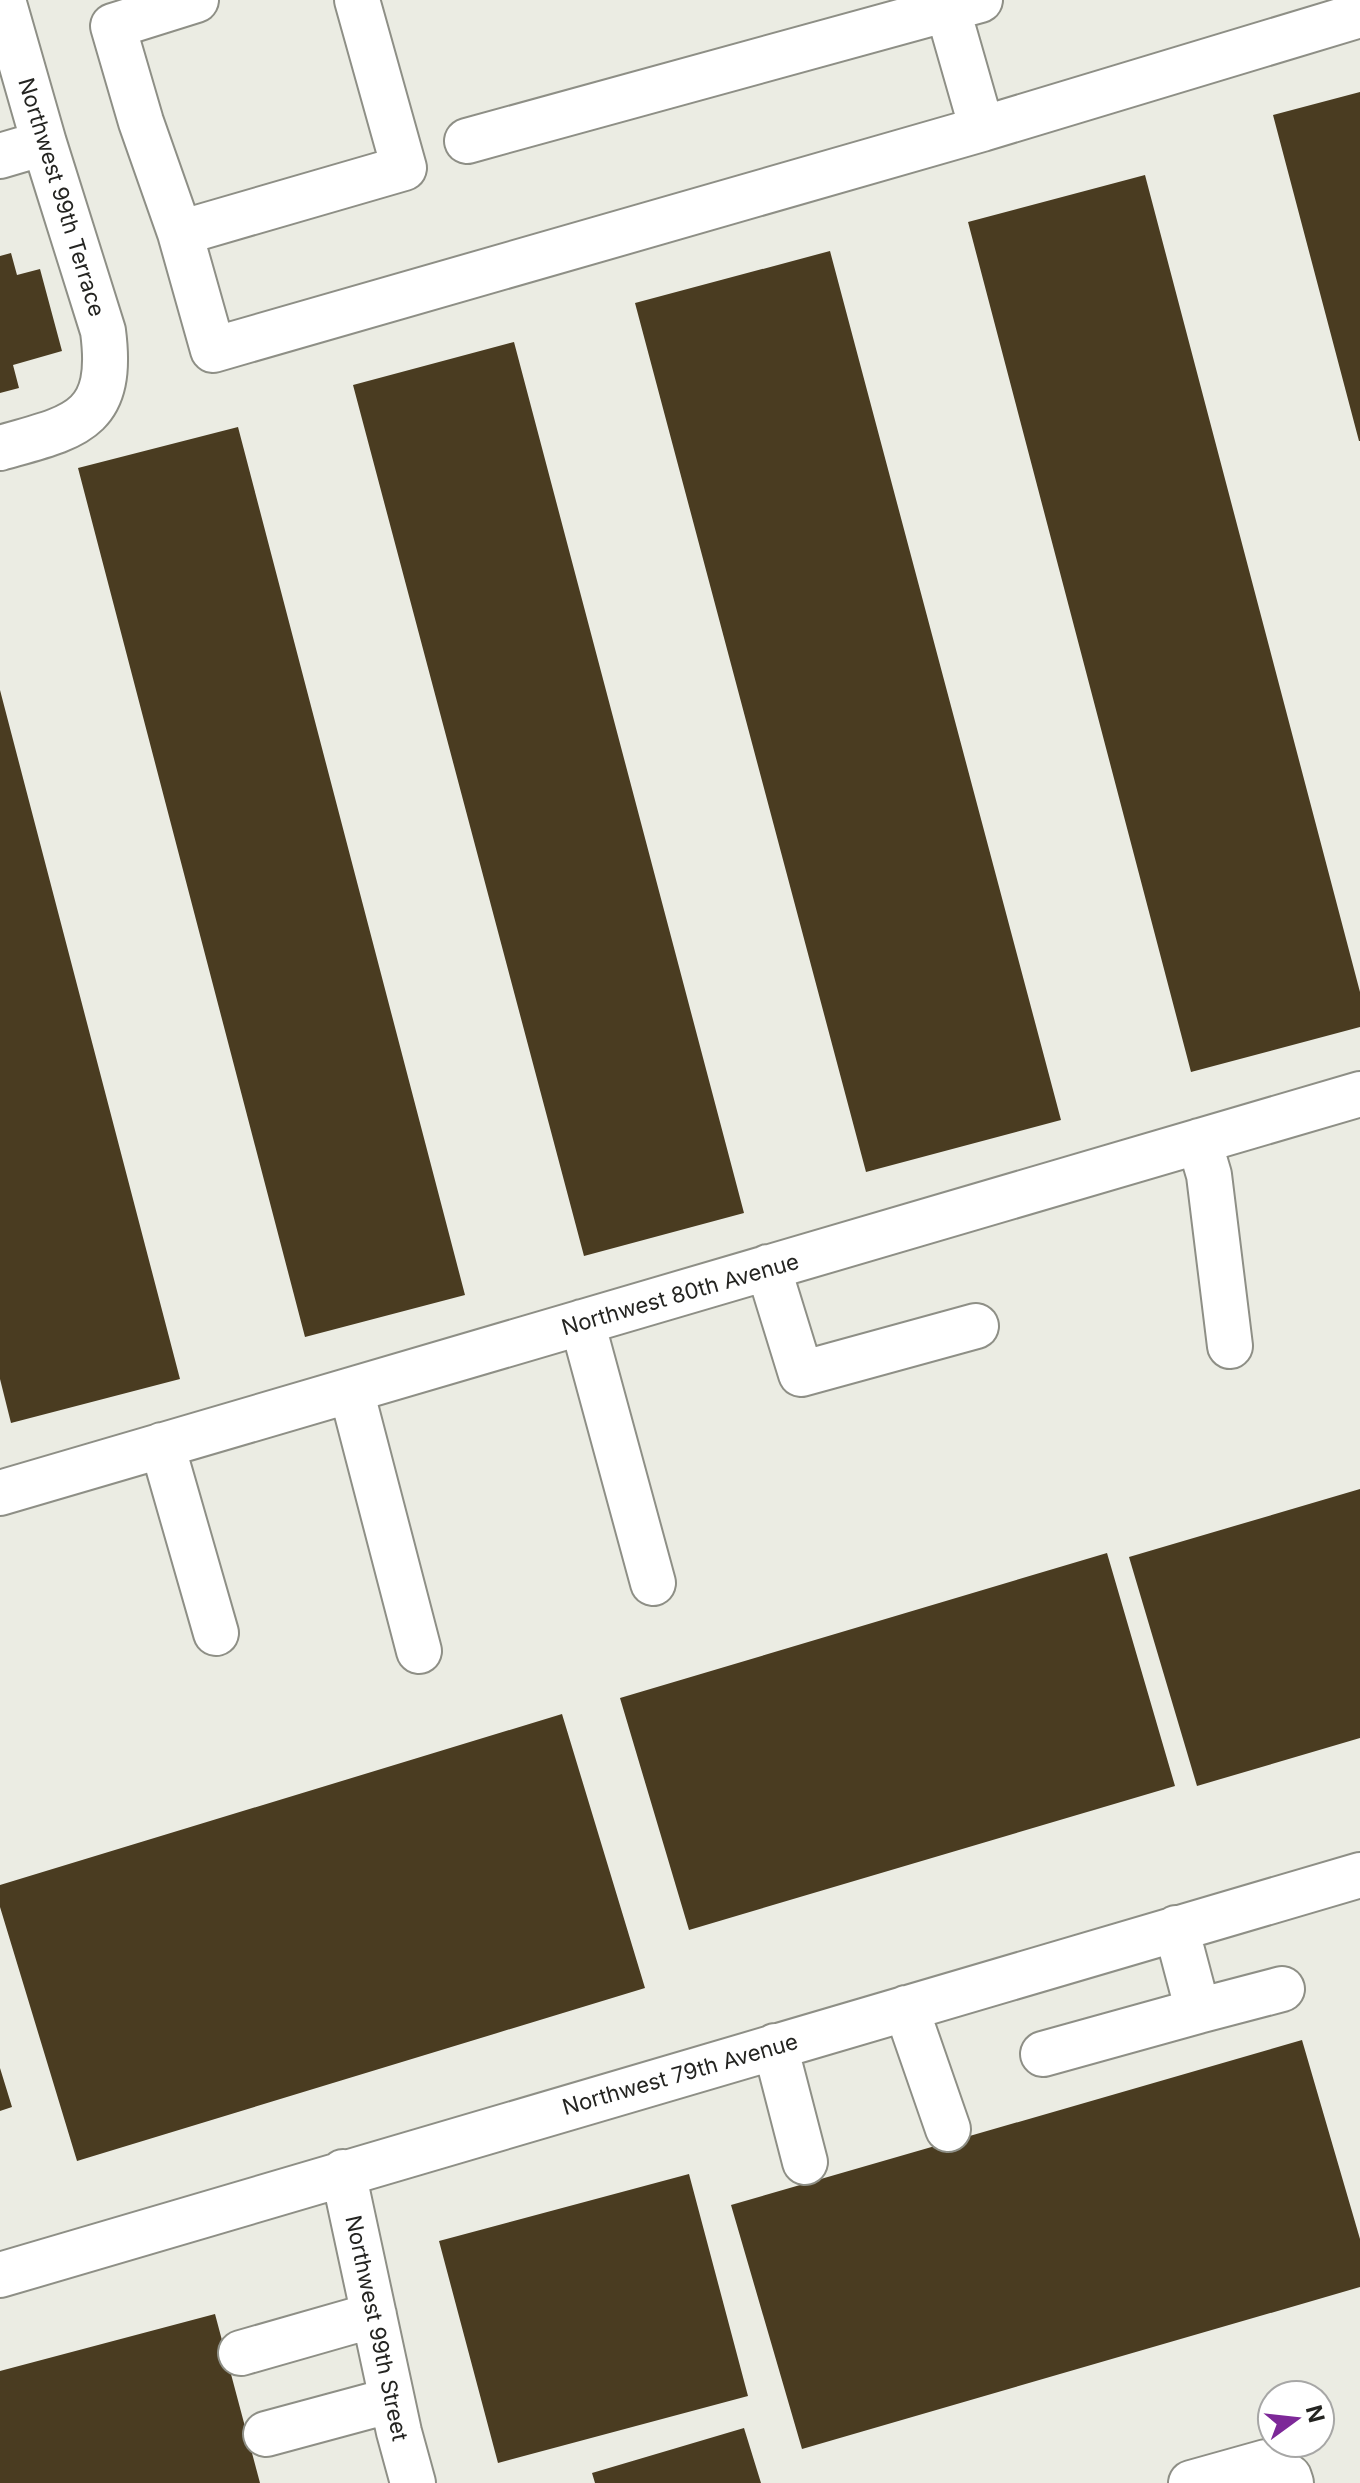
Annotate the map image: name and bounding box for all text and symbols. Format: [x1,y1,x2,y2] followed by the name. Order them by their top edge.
[13,75,111,319] street label: Northwest 99th Terrace
[558,1248,802,1340] street label: Northwest 80th Avenue
[559,2028,801,2120] street label: Northwest 79th Avenue
[340,2213,414,2443] street label: Northwest 99th Street
[1256,2379,1336,2459] north arrow
[1301,2402,1330,2425] text: N

